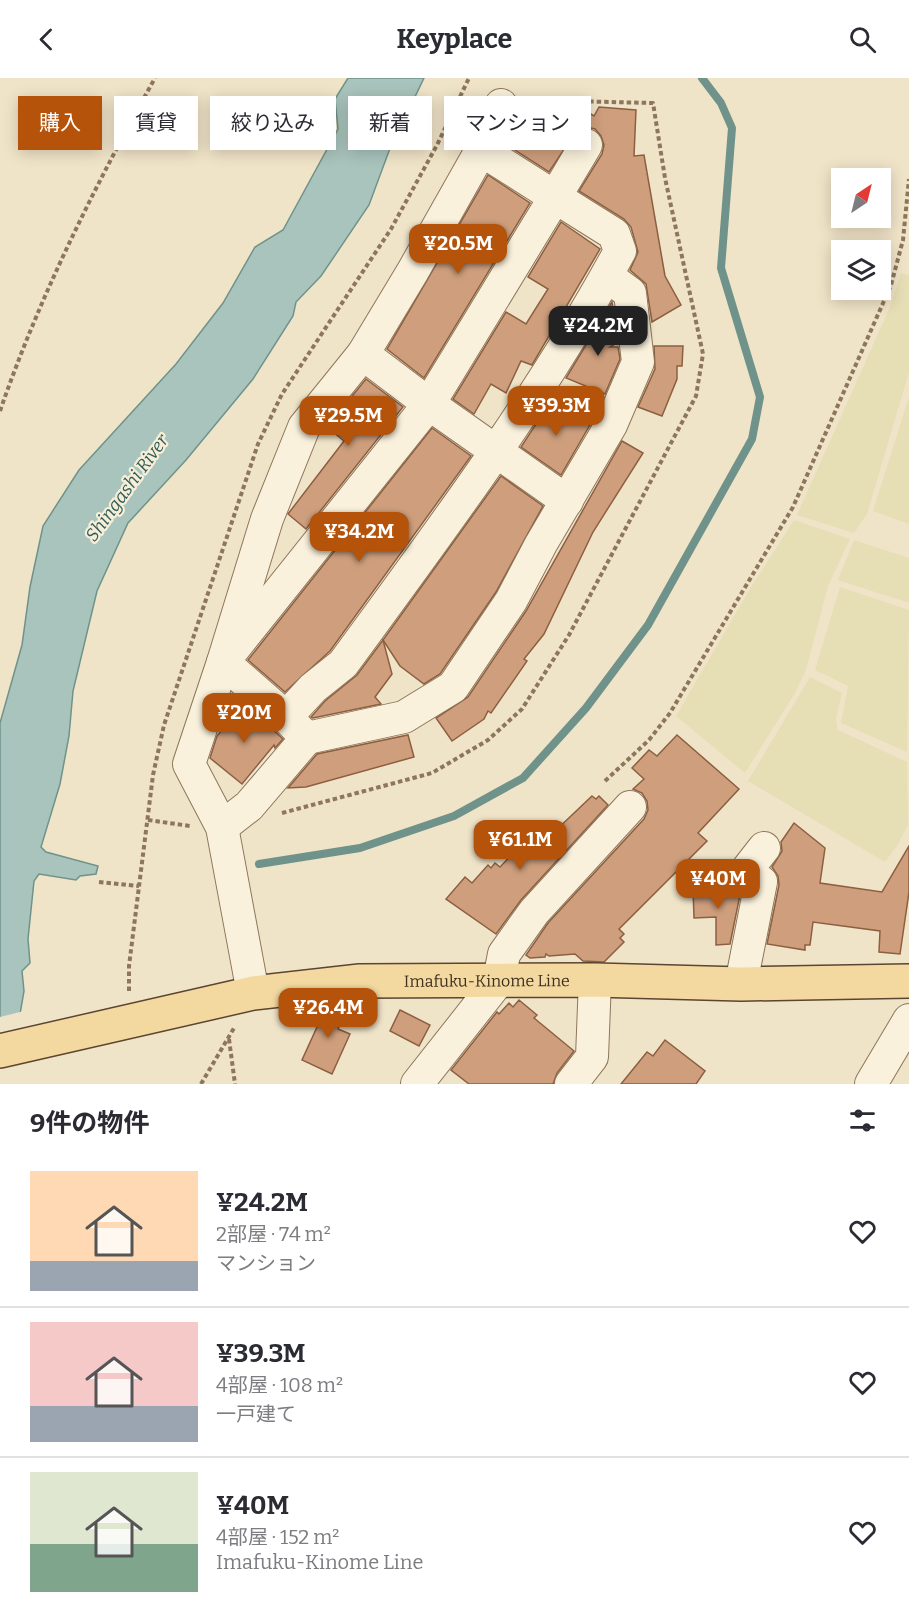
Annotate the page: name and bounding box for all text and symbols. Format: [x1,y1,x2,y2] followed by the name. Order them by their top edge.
[30,23,63,56] icon: back
[397,23,512,55] text: Keyplace
[846,23,879,56] icon: search
[18,96,102,150] chip: 購入
[114,96,198,150] chip: 賃貸
[210,96,336,150] chip: 絞り込み
[348,96,432,150] chip: 新着
[444,96,591,150] chip: マンション
[831,168,891,228] north arrow
[831,168,891,300] map controls
[409,224,507,275] pin: ¥20.5M
[423,231,493,255] text: ¥20.5M
[831,240,891,300] button: layers
[549,306,647,357] pin: ¥24.2M
[563,313,633,337] text: ¥24.2M
[507,386,605,437] pin: ¥39.3M
[522,393,590,417] text: ¥39.3M
[299,396,397,447] pin: ¥29.5M
[314,403,382,427] text: ¥29.5M
[81,430,174,546] water label: Shingashi River
[310,512,408,563] pin: ¥34.2M
[324,519,394,543] text: ¥34.2M
[208,693,280,744] pin: ¥20M
[216,700,272,724] text: ¥20M
[471,820,569,871] pin: ¥61.1M
[488,827,552,851] text: ¥61.1M
[682,859,754,910] pin: ¥40M
[690,866,746,890] text: ¥40M
[404,971,570,990] street label: Imafuku-Kinome Line
[279,988,377,1039] pin: ¥26.4M
[293,995,363,1019] text: ¥26.4M
[846,1104,879,1137] icon: filters
[30,1108,149,1139] text: 9件の物件
[216,1187,308,1218] text: ¥24.2M
[78,1195,150,1267] icon: home
[846,1215,879,1248] icon: heart
[216,1222,331,1246] text: 2部屋 · 74 m²
[216,1251,316,1275] text: マンション
[216,1338,306,1369] text: ¥39.3M
[78,1346,150,1418] icon: home
[846,1366,879,1399] icon: heart
[216,1373,343,1397] text: 4部屋 · 108 m²
[216,1402,296,1426] text: 一戸建て
[216,1490,289,1521] text: ¥40M
[78,1496,150,1568] icon: home
[846,1516,879,1549] icon: heart
[216,1525,339,1549] text: 4部屋 · 152 m²
[216,1550,423,1574] text: Imafuku-Kinome Line

